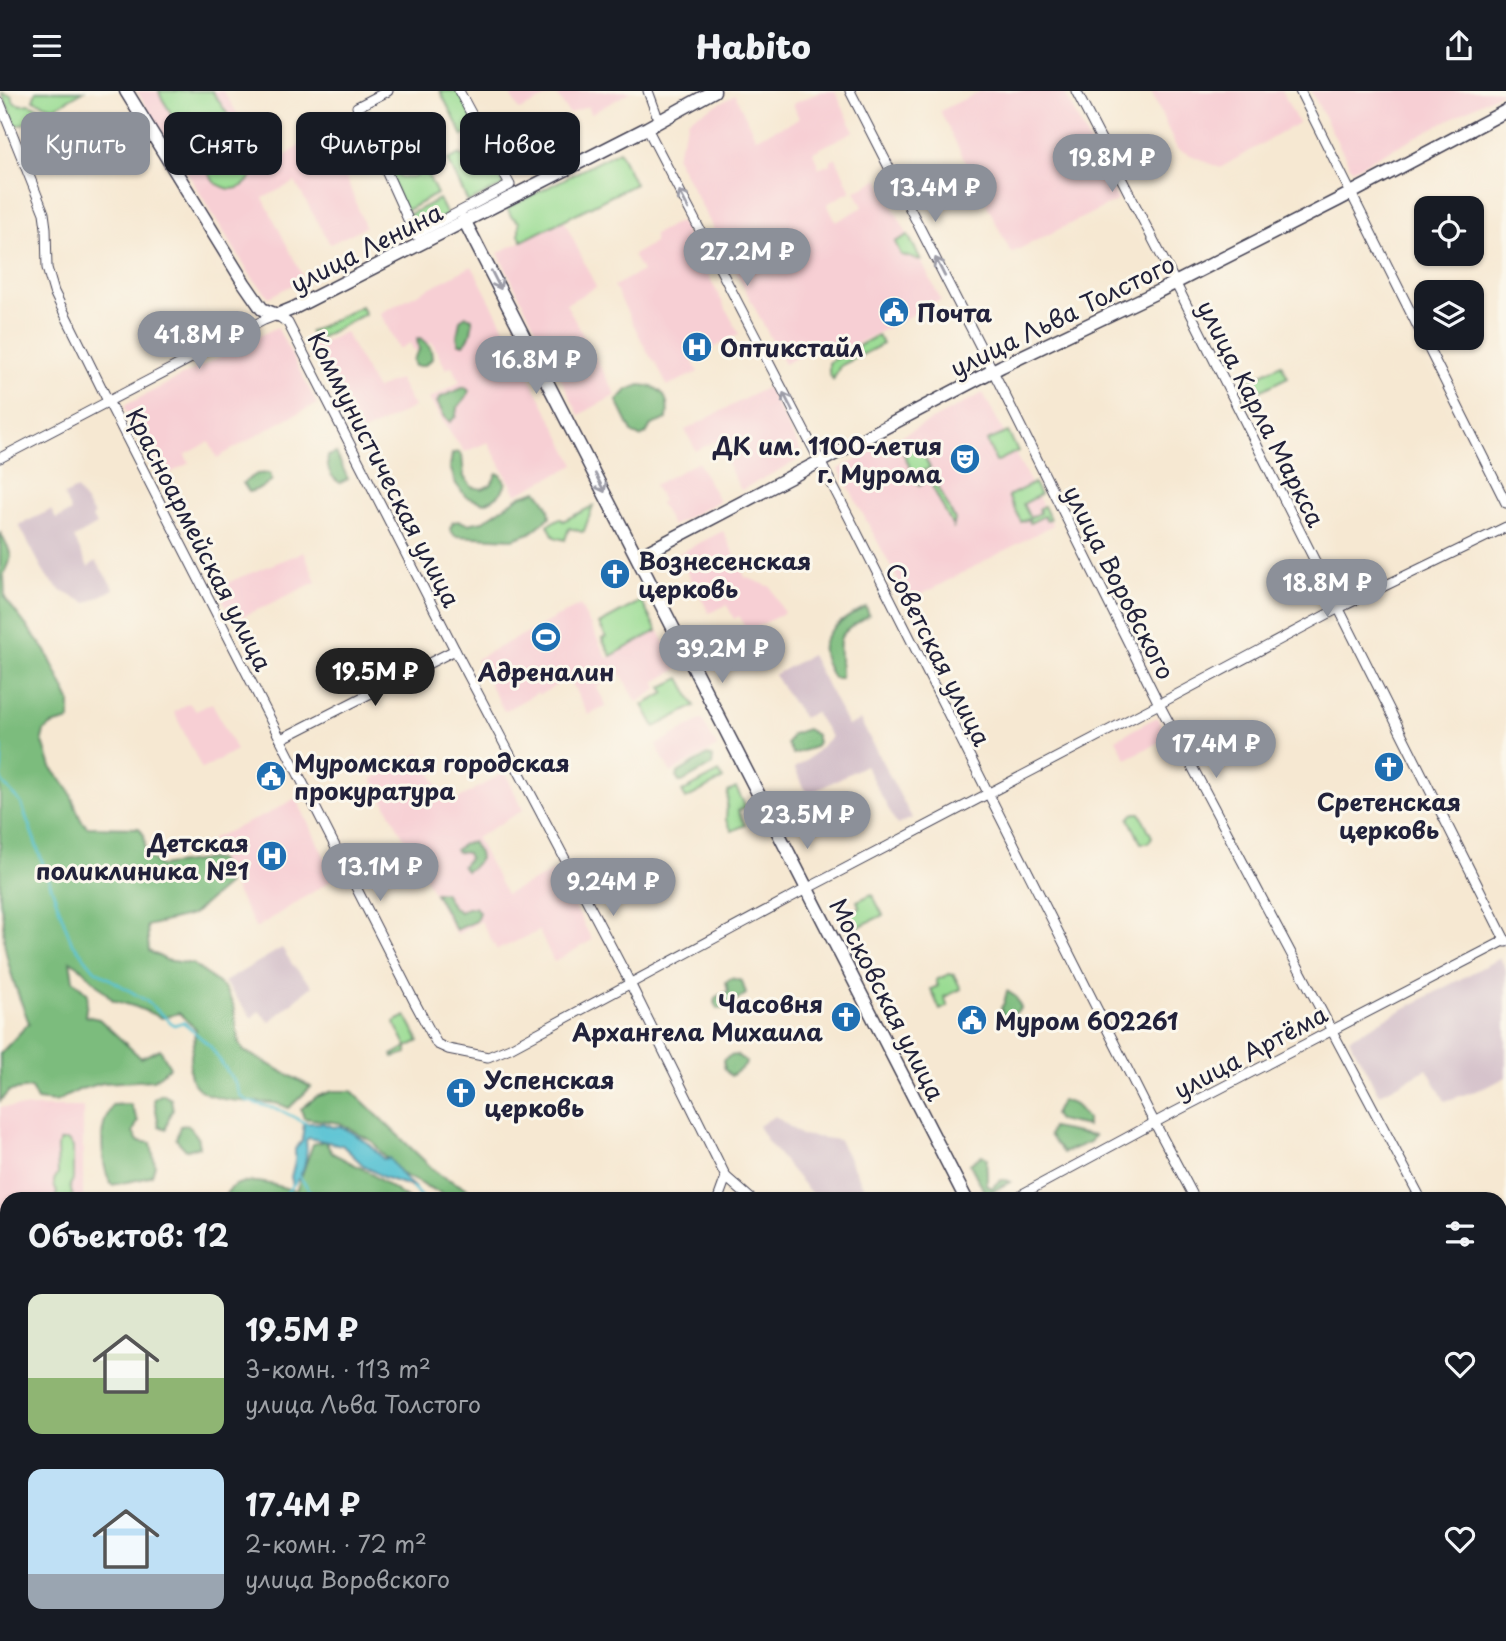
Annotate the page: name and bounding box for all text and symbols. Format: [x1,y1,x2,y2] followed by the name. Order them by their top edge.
[695,22,811,70] text: Habito
[28,27,66,65] icon: menu
[1440,27,1478,65] icon: share
[21,112,150,175] chip: Купить
[164,112,282,175] chip: Снять
[296,112,446,175] chip: Фильтры
[460,112,580,175] chip: Новое
[1047,134,1177,194] pin: 19.8M ₽
[1069,139,1155,174] text: 19.8M ₽
[870,165,1000,224] pin: 13.4M ₽
[890,169,980,204] text: 13.4M ₽
[677,190,691,211] one-way arrow
[284,193,448,301] street label: улица Ленина
[1414,196,1484,350] map controls
[1414,196,1484,266] button: locate
[682,229,812,288] pin: 27.2M ₽
[700,233,794,268] text: 27.2M ₽
[943,245,1181,385] street label: улица Льва Толстого
[932,257,946,278] one-way arrow
[489,270,503,290] one-way arrow
[1414,280,1484,350] button: layers
[1189,293,1335,533] street label: улица Карла Маркса
[917,294,993,330] place label: Почта
[877,295,911,329] public building icon: Почта
[134,311,264,371] pin: 41.8M ₽
[154,316,244,351] text: 41.8M ₽
[300,325,470,613] street label: Коммунистическая улица
[720,329,864,365] place label: Оптикстайл
[680,330,714,364] hospital icon: Оптикстайл
[471,337,601,396] pin: 16.8M ₽
[491,341,581,376] text: 16.8M ₽
[781,392,795,413] one-way arrow
[118,401,282,677] street label: Красноармейская улица
[712,427,943,491] place label: ДК им. 1100-летия г. Мурома
[948,442,982,476] theatre icon: ДК им. 1100-летия г. Мурома
[593,472,607,493] one-way arrow
[1055,479,1185,685] street label: улица Воровского
[638,542,811,606] place label: Вознесенская церковь
[877,556,1001,752] street label: Советская улица
[598,557,632,591] church icon: Вознесенская церковь
[1262,559,1392,619] pin: 18.8M ₽
[1282,564,1372,599] text: 18.8M ₽
[529,620,563,654] sports icon: Адреналин
[657,625,787,685] pin: 39.2M ₽
[675,630,769,665] text: 39.2M ₽
[310,649,440,708] pin: 19.5M ₽
[332,653,418,688] text: 19.5M ₽
[477,653,614,689] place label: Адреналин
[1151,721,1281,780] pin: 17.4M ₽
[1172,725,1260,760] text: 17.4M ₽
[294,744,570,808] place label: Муромская городская прокуратура
[1372,750,1406,784] church icon: Сретенская церковь
[254,759,288,793] public building icon: Муромская городская прокуратура
[1317,783,1461,847] place label: Сретенская церковь
[742,791,872,851] pin: 23.5M ₽
[760,796,854,831] text: 23.5M ₽
[36,824,249,888] place label: Детская поликлиника №1
[255,839,289,873] hospital icon: Детская поликлиника №1
[315,843,445,903] pin: 13.1M ₽
[337,848,423,883] text: 13.1M ₽
[548,859,678,918] pin: 9.24M ₽
[567,863,659,898] text: 9.24M ₽
[821,891,955,1107] street label: Московская улица
[572,985,823,1049] place label: Часовня Архангела Михаила
[1167,995,1334,1107] street label: улица Артёма
[829,1000,863,1034] church icon: Часовня Архангела Михаила
[995,1002,1178,1038] place label: Муром 602261
[955,1003,989,1037] public building icon: Муром 602261
[483,1061,615,1125] place label: Успенская церковь
[444,1076,478,1110] church icon: Успенская церковь
[28,1212,229,1257] text: Объектов: 12
[1441,1215,1479,1253] icon: filters
[245,1306,358,1351] text: 19.5M ₽
[84,1322,168,1406] icon: home
[1441,1345,1479,1383] icon: heart
[245,1351,431,1386] text: 3-комн. · 113 m²
[245,1386,481,1421] text: улица Льва Толстого
[245,1481,360,1526] text: 17.4M ₽
[84,1497,168,1581] icon: home
[1441,1520,1479,1558] icon: heart
[245,1526,427,1561] text: 2-комн. · 72 m²
[245,1561,450,1596] text: улица Воровского

